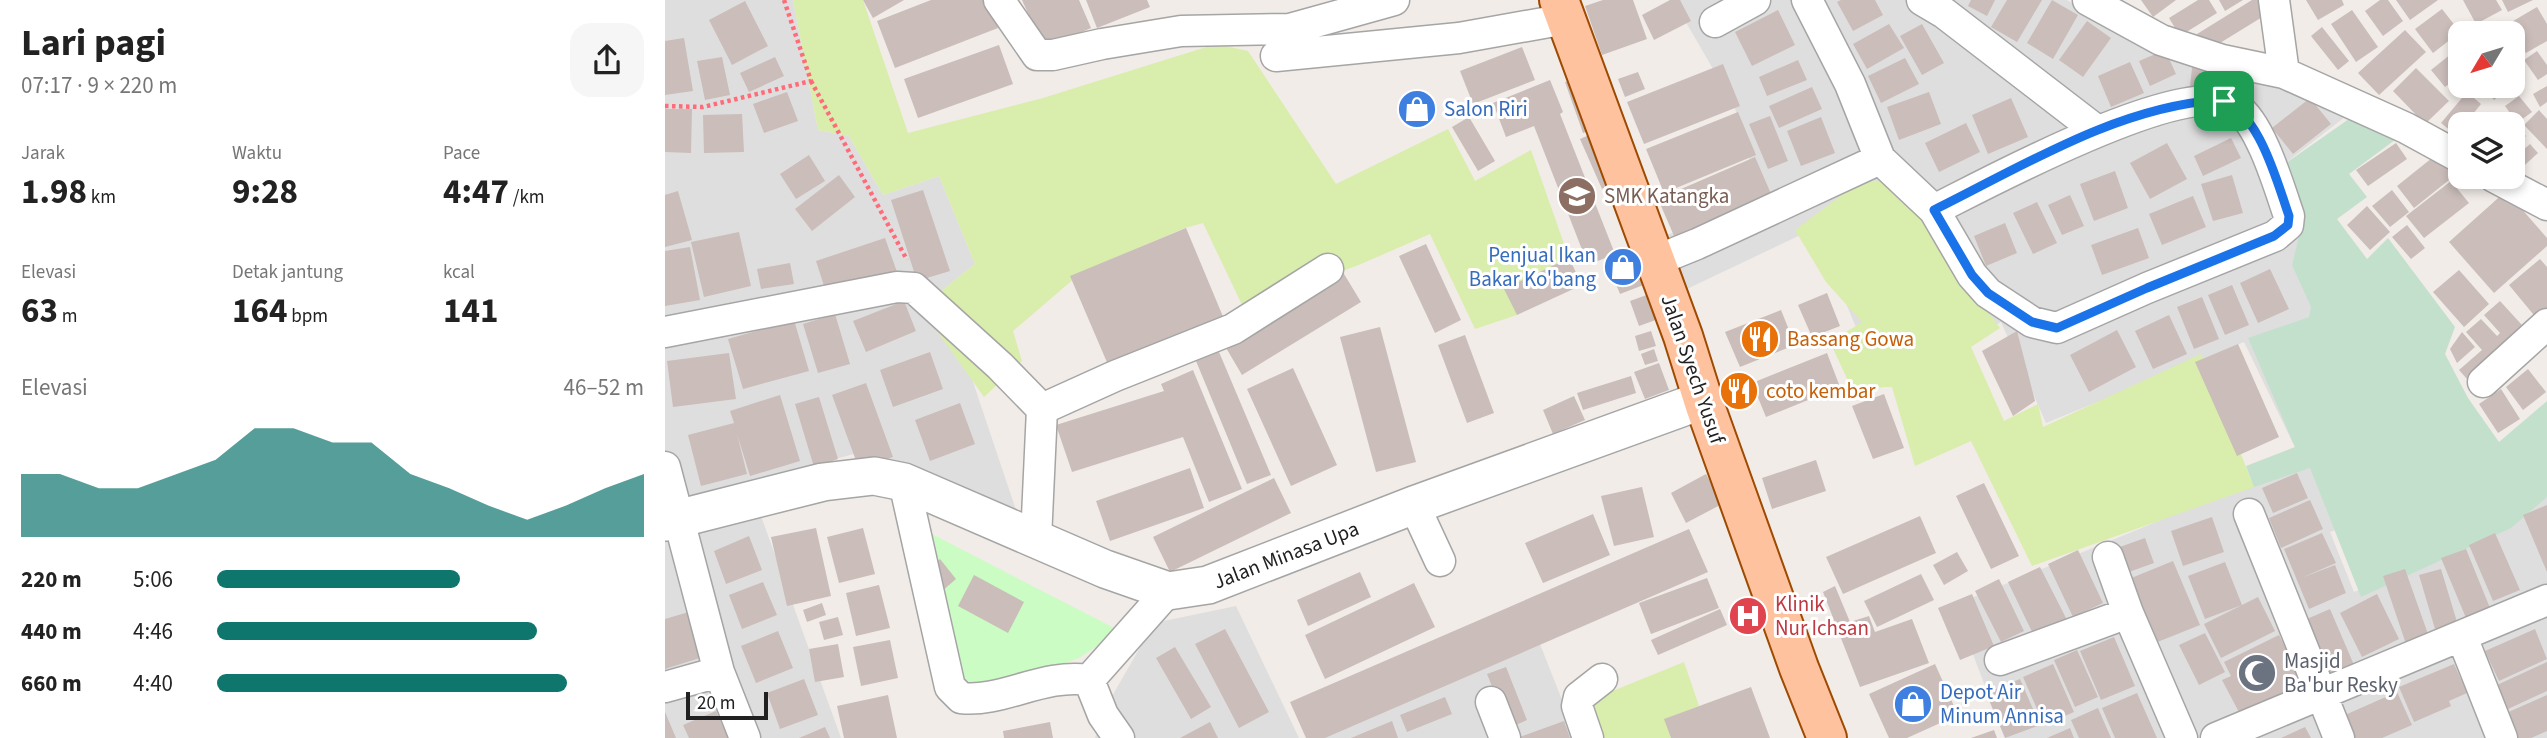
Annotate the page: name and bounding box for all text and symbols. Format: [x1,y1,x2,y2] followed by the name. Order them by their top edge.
[21,16,166,70] text: Lari pagi
[2448,21,2525,98] north arrow
[2448,21,2525,189] map controls
[570,23,644,97] button: share
[21,69,177,102] text: 07:17 · 9 × 220 m
[2194,71,2254,131] pin
[2205,82,2243,120] icon: arrive
[1396,88,1438,130] shop icon: Salon Riri
[1444,94,1528,124] place label: Salon Riri
[2448,112,2525,189] button: layers
[21,140,65,167] text: Jarak
[232,140,282,167] text: Waktu
[443,140,480,167] text: Pace
[21,167,87,217] text: 1.98
[232,167,298,217] text: 9:28
[443,167,509,217] text: 4:47
[1556,175,1598,217] school or university icon: SMK Katangka
[1604,181,1729,211] place label: SMK Katangka
[87,184,116,211] text: km
[509,184,545,211] text: /km
[1469,240,1596,294] place label: Penjual Ikan Bakar Ko'bang
[1602,246,1644,288] shop icon: Penjual Ikan Bakar Ko'bang
[21,259,76,286] text: Elevasi
[232,259,343,286] text: Detak jantung
[443,259,475,286] text: kcal
[21,286,58,336] text: 63
[232,286,287,336] text: 164
[443,286,498,336] text: 141
[1653,290,1733,448] street label: Jalan Syech Yusuf
[58,303,78,330] text: m
[287,303,328,330] text: bpm
[1739,318,1781,360] restaurant icon: Bassang Gowa
[1787,324,1914,354] place label: Bassang Gowa
[1718,370,1760,412] restaurant icon: coto kembar
[21,371,88,404] text: Elevasi
[564,371,644,404] text: 46–52 m
[1766,376,1876,406] place label: coto kembar
[1209,513,1363,597] street label: Jalan Minasa Upa
[21,563,82,596] text: 220 m
[133,563,173,596] text: 5:06
[1775,589,1869,643] place label: Klinik Nur Ichsan
[1727,595,1769,637] hospital icon: Klinik Nur Ichsan
[21,615,82,648] text: 440 m
[133,615,173,648] text: 4:46
[2284,646,2398,700] place label: Masjid Ba'bur Resky
[2236,652,2278,694] mosque icon: Masjid Ba'bur Resky
[21,667,82,700] text: 660 m
[133,667,173,700] text: 4:40
[1940,677,2064,731] place label: Depot Air Minum Annisa
[1892,683,1934,725] shop icon: Depot Air Minum Annisa
[686,689,768,721] scale bar
[697,690,735,717] text: 20 m

